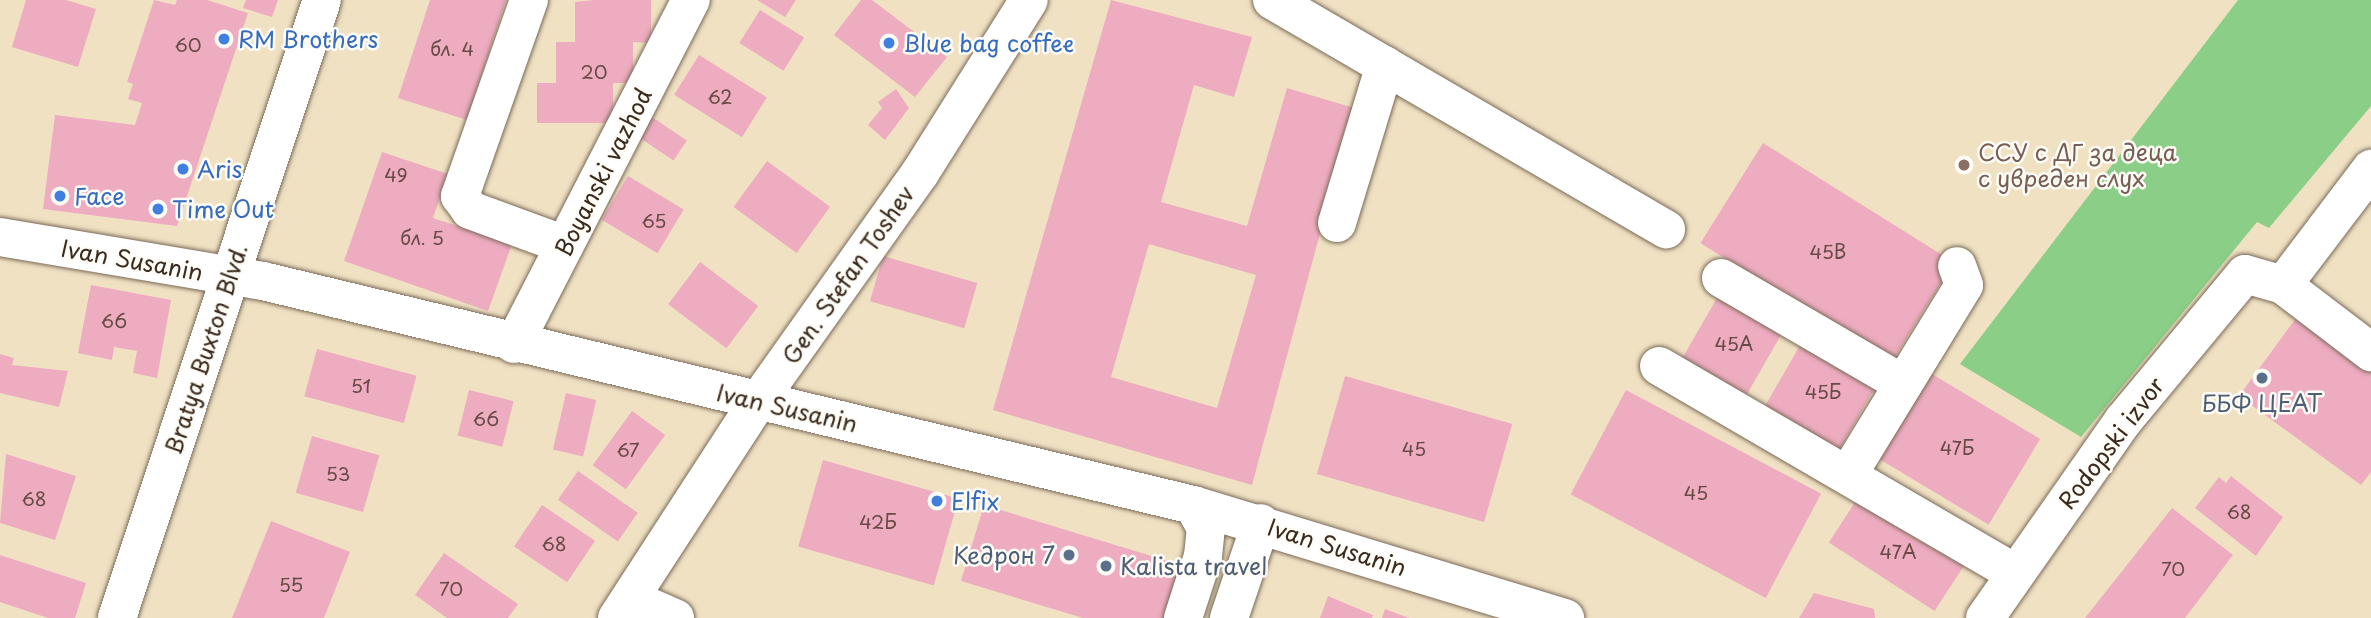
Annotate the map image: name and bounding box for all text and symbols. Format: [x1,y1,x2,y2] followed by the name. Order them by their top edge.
[238,25,380,53] place label: RM Brothers
[903,29,1075,57] place label: Blue bag coffee
[216,31,232,47] marker: RM Brothers
[174,34,202,56] house number: 60
[881,35,897,51] marker: Blue bag coffee
[430,38,474,60] house number: бл. 4
[580,61,608,83] house number: 20
[549,84,657,260] street label: Boyanski vazhod
[708,86,732,108] house number: 62
[1978,138,2182,192] place label: ССУ с ДГ за деца с увреден слух
[197,155,242,183] place label: Aris
[1956,157,1972,173] marker: ССУ с ДГ за деца с увреден слух
[175,161,191,177] marker: Aris
[384,164,408,186] house number: 49
[776,181,920,369] street label: Gen. Stefan Toshev
[74,182,125,210] place label: Face
[52,188,68,204] marker: Face
[172,195,275,223] place label: Time Out
[150,201,166,217] marker: Time Out
[641,210,667,232] house number: 65
[400,227,444,249] house number: бл. 5
[60,234,204,286] street label: Ivan Susanin
[158,239,254,459] street label: Bratya Buxton Blvd.
[1810,241,1846,263] house number: 45В
[101,310,127,332] house number: 66
[1715,333,1753,355] house number: 45А
[2254,370,2270,386] marker: ББФ ЦЕАТ
[2052,371,2170,515] street label: Rodopski izvor
[351,375,371,397] house number: 51
[715,379,859,437] street label: Ivan Susanin
[1805,381,1841,403] house number: 45Б
[2202,389,2322,417] place label: ББФ ЦЕАТ
[473,408,499,430] house number: 66
[1940,437,1974,459] house number: 47Б
[1402,438,1426,460] house number: 45
[616,439,640,461] house number: 67
[326,463,350,485] house number: 53
[1684,482,1708,504] house number: 45
[951,487,999,515] place label: Elfix
[22,488,46,510] house number: 68
[929,493,945,509] marker: Elfix
[2227,501,2251,523] house number: 68
[859,511,897,533] house number: 42Б
[1265,513,1409,581] street label: Ivan Susanin
[542,533,566,555] house number: 68
[952,541,1055,569] place label: Кедрон 7
[1880,541,1916,563] house number: 47А
[1061,547,1077,563] marker: Кедрон 7
[1120,552,1268,580] place label: Kalista travel
[1098,558,1114,574] marker: Kalista travel
[2161,558,2185,580] house number: 70
[279,574,303,596] house number: 55
[439,578,463,600] house number: 70

